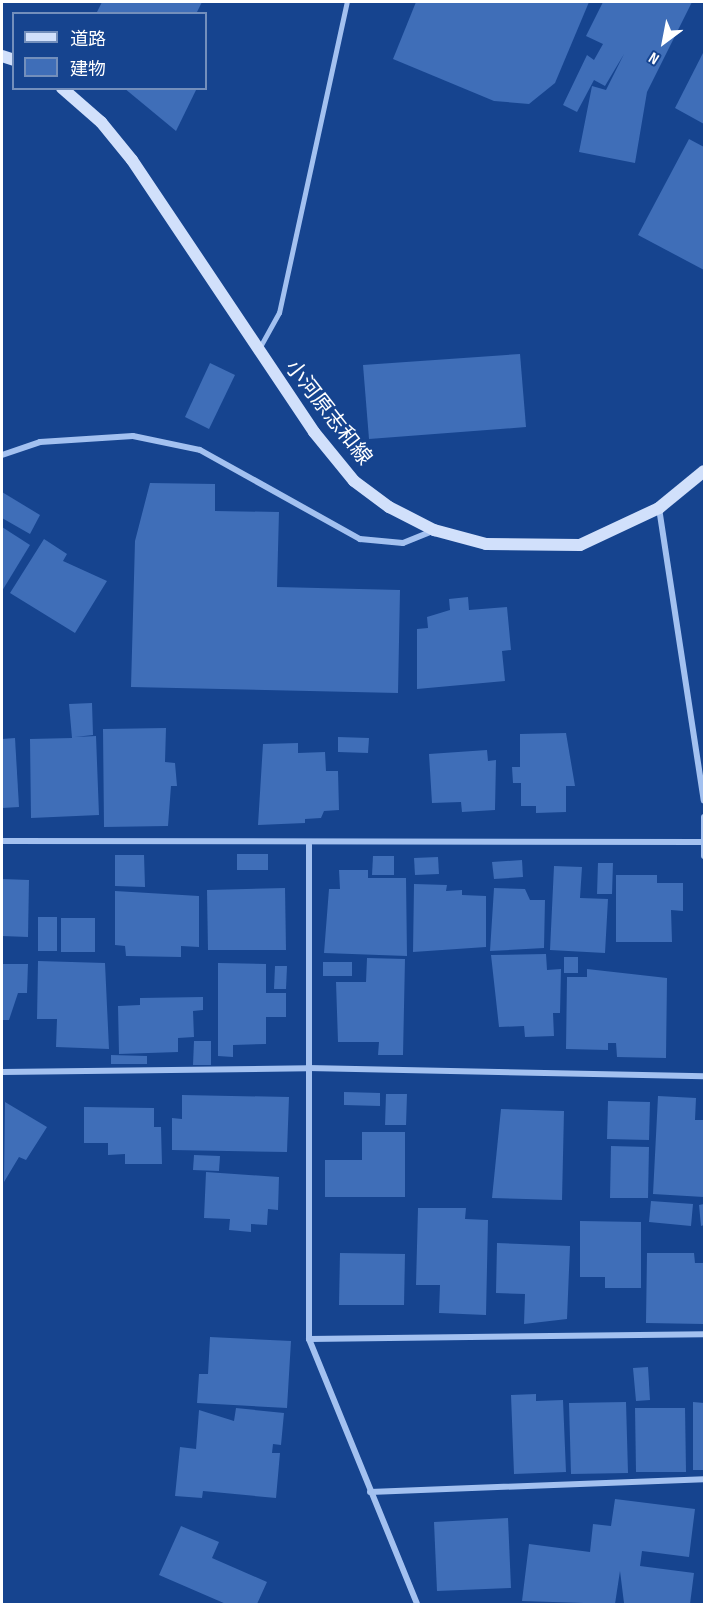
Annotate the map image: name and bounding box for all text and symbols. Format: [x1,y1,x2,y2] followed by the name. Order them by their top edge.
[12,12,207,90] legend
[634,12,694,72] north arrow
[70,29,106,50] text: 道路
[646,47,663,68] text: N
[70,59,106,80] text: 建物
[279,356,377,470] street label: 小河原志和線

